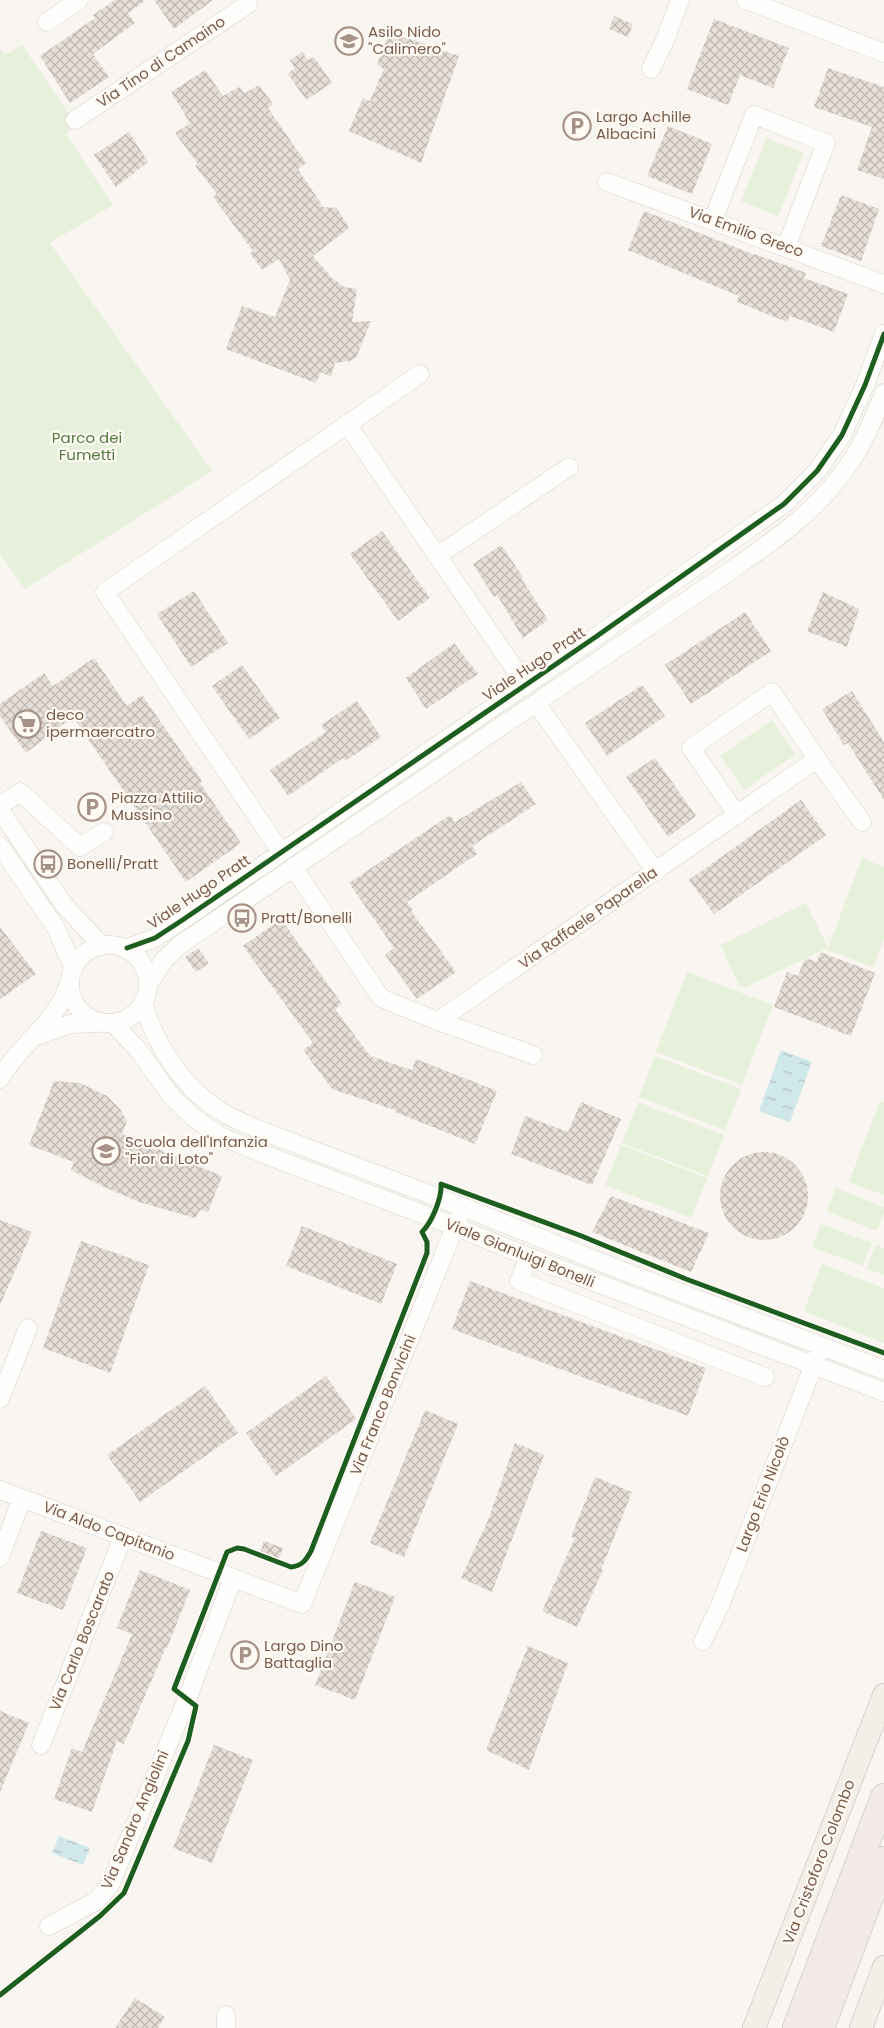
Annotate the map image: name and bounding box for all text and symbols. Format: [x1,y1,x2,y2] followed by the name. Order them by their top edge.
[92,11,229,113] street label: Via Tino di Camaino
[368,21,446,59] place label: Asilo Nido "Calimero"
[334,26,364,56] school or university icon: Asilo Nido "Calimero"
[596,106,691,144] place label: Largo Achille Albacini
[562,111,592,141] parking icon: Largo Achille Albacini
[686,201,807,262] street label: Via Emilio Greco
[52,427,122,465] park label: Parco dei Fumetti
[478,621,589,706] street label: Viale Hugo Pratt
[46,704,155,742] place label: deco ipermaercatro
[12,709,42,739] supermarket icon: deco ipermaercatro
[111,787,203,825] place label: Piazza Attilio Mussino
[77,792,107,822] parking icon: Piazza Attilio Mussino
[33,849,63,879] bus stop icon: Bonelli/Pratt
[143,849,254,934] street label: Viale Hugo Pratt
[67,853,158,874] place label: Bonelli/Pratt
[514,862,661,974] street label: Via Raffaele Paparella
[227,903,257,933] bus stop icon: Pratt/Bonelli
[261,907,352,928] place label: Pratt/Bonelli
[125,1131,268,1169] place label: Scuola dell'Infanzia "Fior di Loto"
[91,1136,121,1166] school or university icon: Scuola dell'Infanzia "Fior di Loto"
[442,1213,598,1292] street label: Viale Gianluigi Bonelli
[345,1331,420,1478] street label: Via Franco Bonvicini
[731,1433,794,1555] street label: Largo Erio Nicolò
[40,1496,178,1565] street label: Via Aldo Capitanio
[44,1568,119,1714] street label: Via Carlo Boscarato
[264,1635,343,1673] place label: Largo Dino Battaglia
[230,1640,260,1670] parking icon: Largo Dino Battaglia
[96,1747,173,1893] street label: Via Sandro Angiolini
[777,1776,860,1947] street label: Via Cristoforo Colombo

